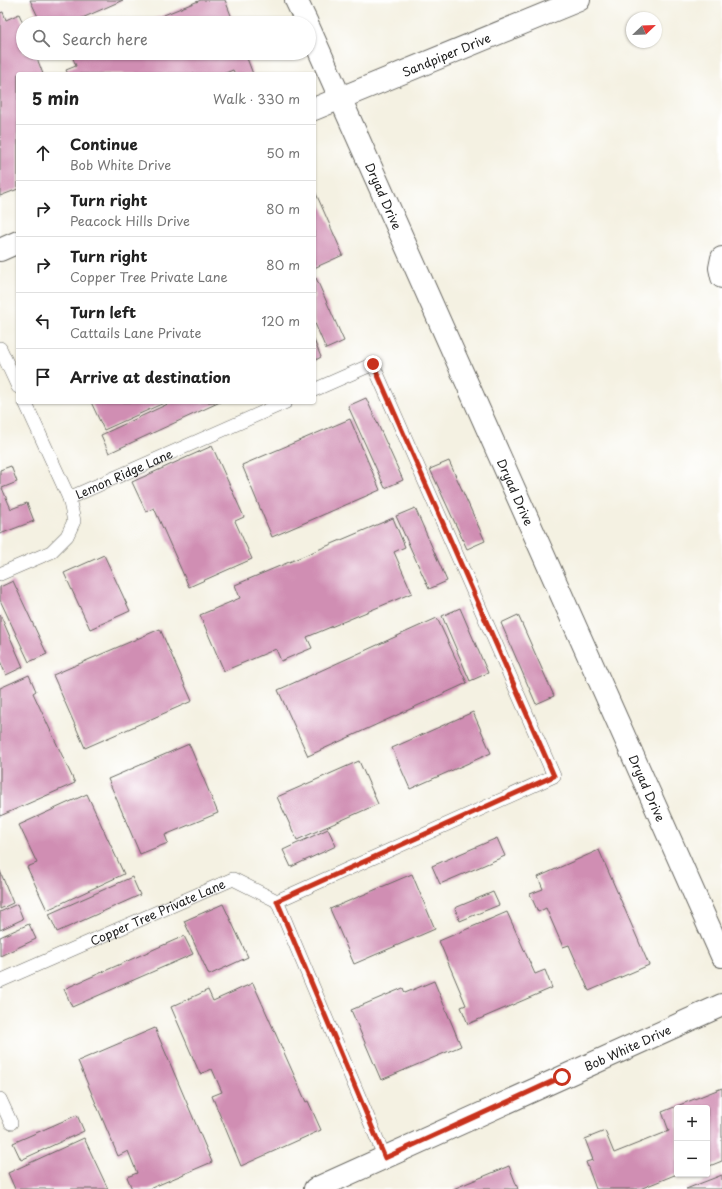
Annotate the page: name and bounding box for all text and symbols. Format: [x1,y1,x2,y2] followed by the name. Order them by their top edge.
[626,12,662,48] north arrow
[16,16,316,60] search box
[30,27,52,49] icon: search
[62,27,148,50] text: Search here
[399,28,493,81] street label: Sandpiper Drive
[32,85,79,111] text: 5 min
[213,89,300,108] text: Walk · 330 m
[70,132,138,155] text: Continue
[32,142,54,164] icon: ahead
[266,143,300,162] text: 50 m
[70,155,171,174] text: Bob White Drive
[361,160,407,233] street label: Dryad Drive
[70,188,147,211] text: Turn right
[32,198,54,220] icon: right
[266,199,300,218] text: 80 m
[70,211,190,230] text: Peacock Hills Drive
[70,244,147,267] text: Turn right
[32,254,54,276] icon: right
[266,255,300,274] text: 80 m
[70,267,228,286] text: Copper Tree Private Lane
[70,300,136,323] text: Turn left
[32,310,54,332] icon: left
[261,311,300,330] text: 120 m
[70,323,201,342] text: Cattails Lane Private
[364,355,382,373] route end
[70,365,231,388] text: Arrive at destination
[32,366,54,388] icon: arrive
[72,444,176,503] street label: Lemon Ridge Lane
[493,456,538,529] street label: Dryad Drive
[625,752,670,825] street label: Dryad Drive
[87,874,228,950] street label: Copper Tree Private Lane
[581,1020,674,1075] street label: Bob White Drive
[553,1068,571,1086] route start
[674,1105,710,1177] map controls
[674,1105,710,1141] button: +
[674,1141,710,1177] button: −

